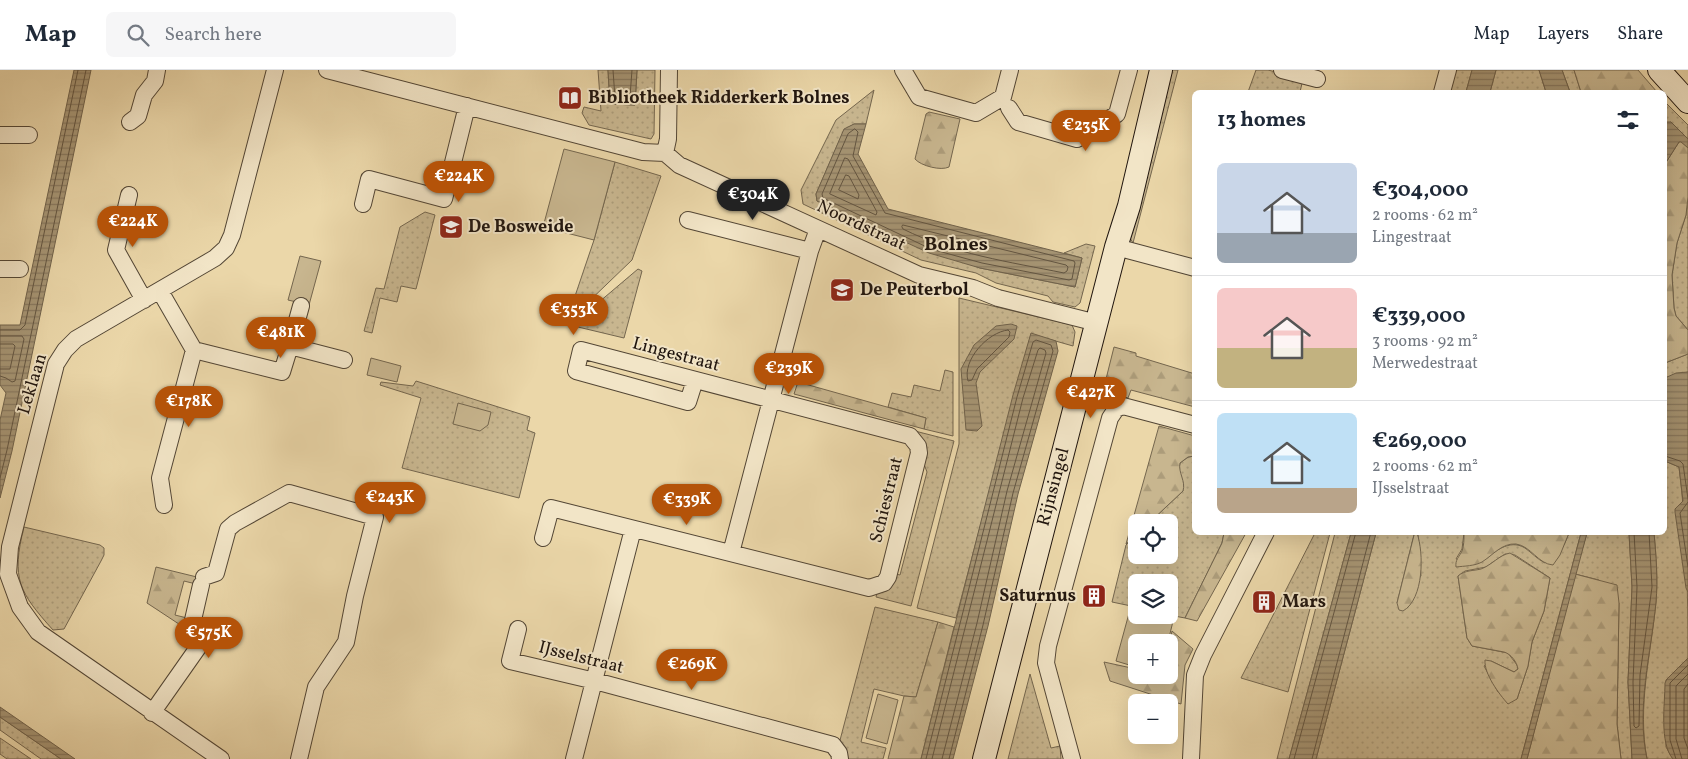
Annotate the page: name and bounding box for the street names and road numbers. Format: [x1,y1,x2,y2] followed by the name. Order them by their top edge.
[812,194,910,258] street label: Noordstraat
[630,331,722,379] street label: Lingestraat
[12,350,54,418] street label: Leklaan
[1032,445,1076,529] street label: Rijnsingel
[864,454,910,546] street label: Schiestraat
[536,635,626,681] street label: IJsselstraat

